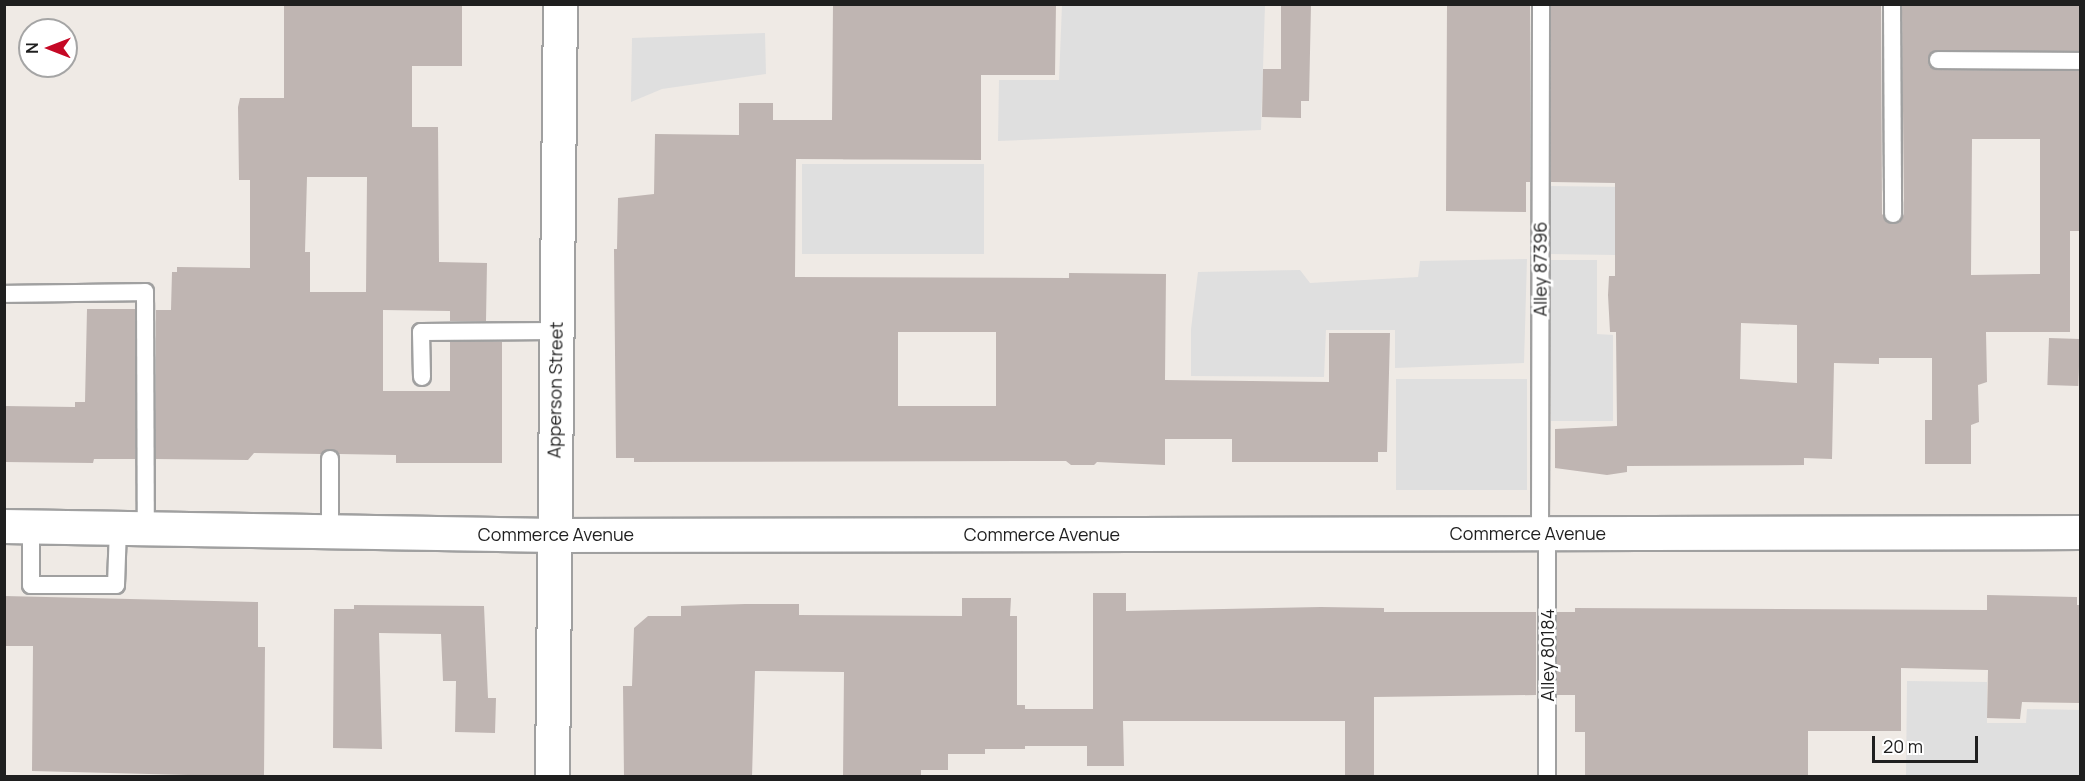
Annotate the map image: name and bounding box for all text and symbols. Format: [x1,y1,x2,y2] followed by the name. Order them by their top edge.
[18,18,78,78] north arrow
[21,42,43,54] text: N
[1529,221,1551,317] street label: Alley 87396
[543,322,567,458] street label: Apperson Street
[1450,522,1606,544] street label: Commerce Avenue
[478,523,634,545] street label: Commerce Avenue
[964,523,1120,545] street label: Commerce Avenue
[1536,609,1558,701] street label: Alley 80184
[1875,724,1982,762] scale bar
[1883,734,1923,758] text: 20 m

